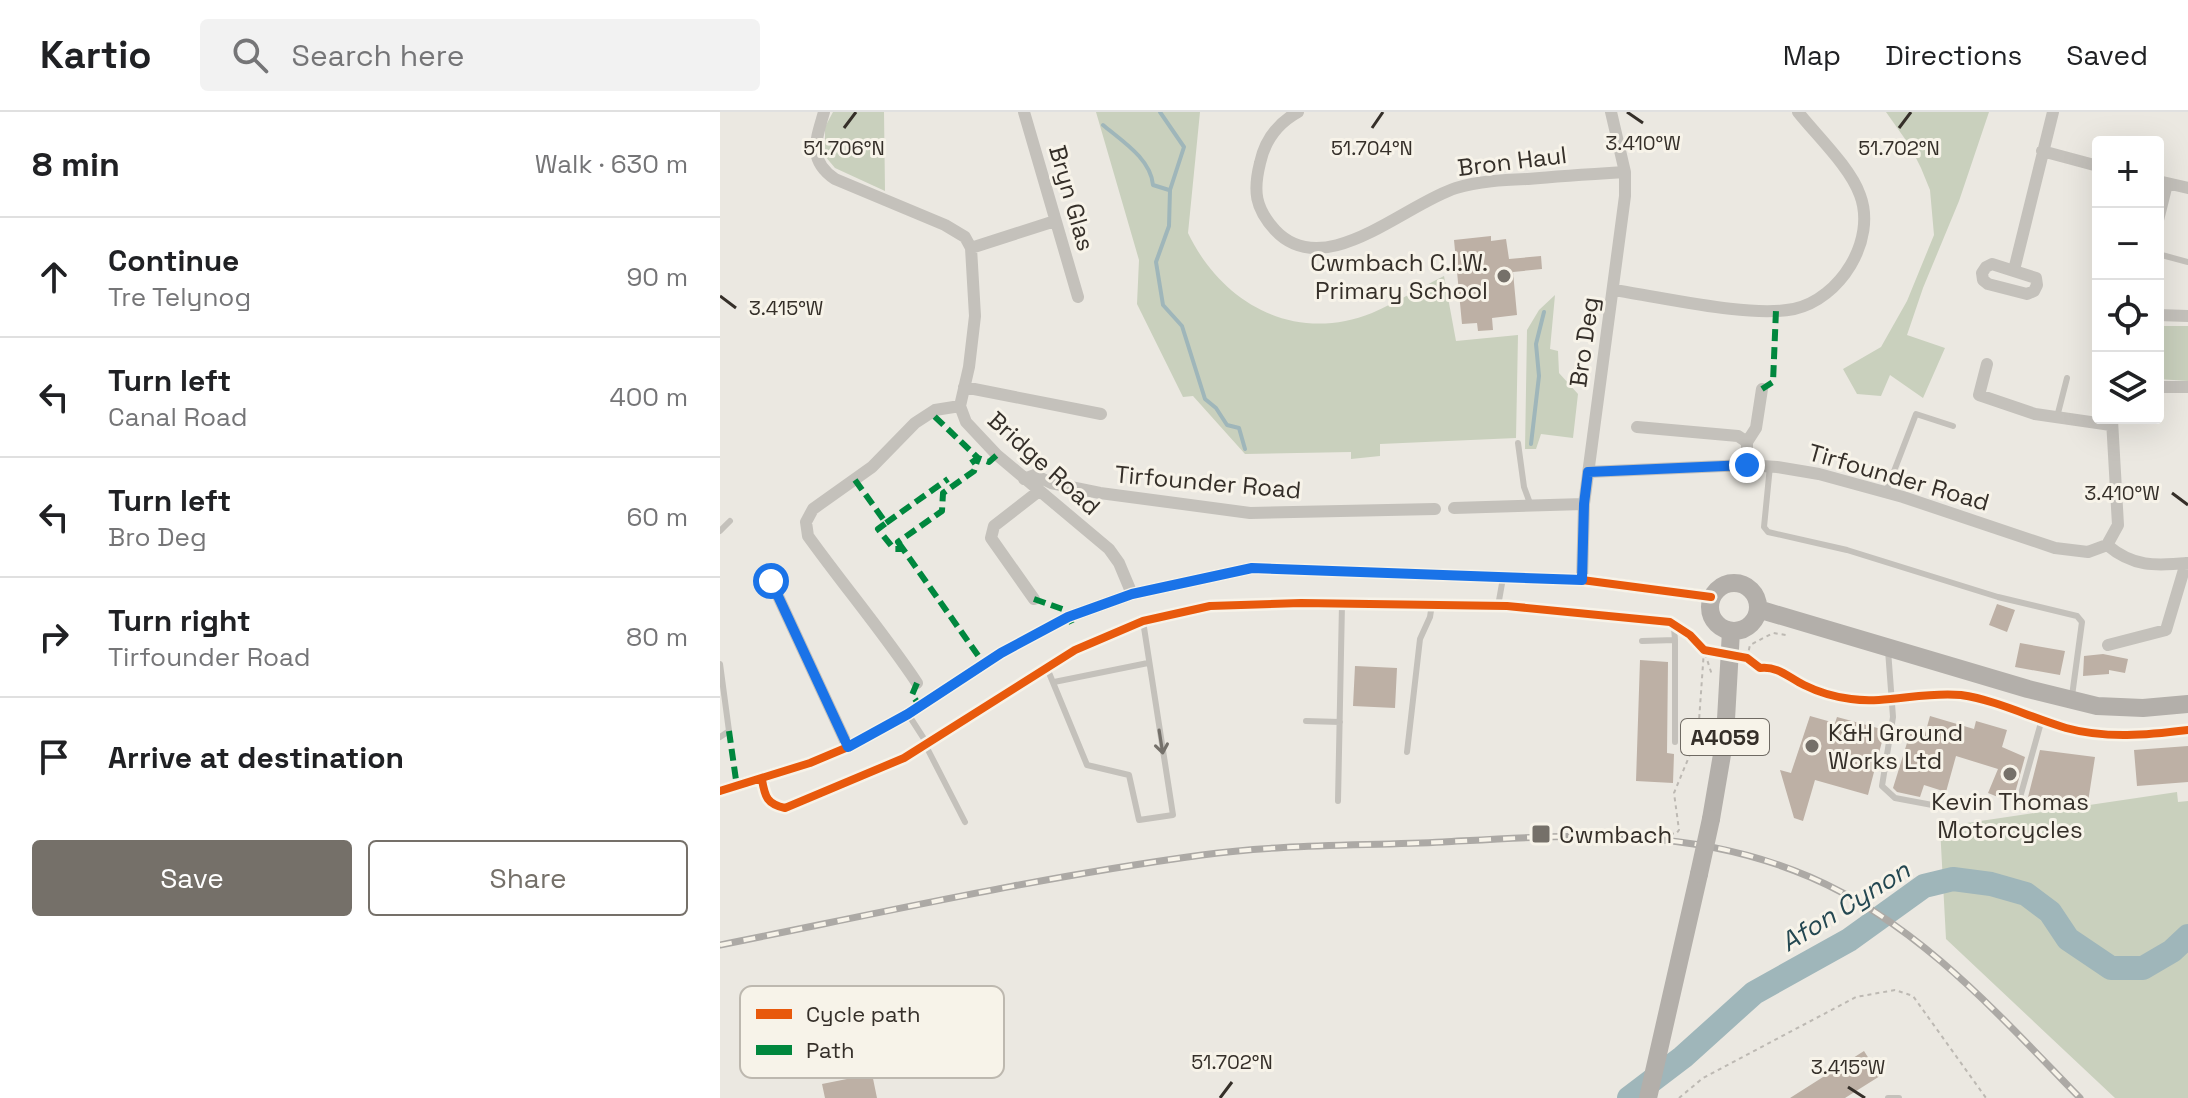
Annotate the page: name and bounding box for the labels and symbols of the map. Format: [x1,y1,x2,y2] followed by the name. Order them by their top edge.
[1605,130,1681,156] text: 3.410°W
[803,135,885,161] text: 51.706°N
[1331,135,1413,161] text: 51.704°N
[1858,135,1940,161] text: 51.702°N
[1456,139,1568,183] street label: Bron Haul
[1042,142,1102,254] street label: Bryn Glas
[1310,247,1488,306] place label: Cwmbach C.I.W. Primary School
[1495,267,1513,285] marker: Cwmbach C.I.W. Primary School
[749,295,823,321] text: 3.415°W
[1562,295,1606,389] street label: Bro Deg
[981,404,1107,522] street label: Bridge Road
[1805,436,1993,518] street label: Tirfounder Road
[1729,447,1765,483] route end
[1114,458,1302,506] street label: Tirfounder Road
[2084,480,2160,506] text: 3.410°W
[753,563,789,599] route start
[1828,717,1963,776] place label: K&H Ground Works Ltd
[1681,719,1769,755] road number: A4059
[1155,729,1170,754] one-way arrow
[1803,737,1821,755] marker: K&H Ground Works Ltd
[2001,765,2019,783] marker: Kevin Thomas Motorcycles
[1931,786,2089,845] place label: Kevin Thomas Motorcycles
[1559,819,1672,850] place label: Cwmbach
[1530,823,1552,845] marker: Cwmbach
[1774,852,1917,959] water label: Afon Cynon
[740,986,1004,1078] legend
[806,1000,921,1028] text: Cycle path
[806,1036,855,1064] text: Path
[1191,1049,1273,1075] text: 51.702°N
[1811,1054,1885,1080] text: 3.415°W

